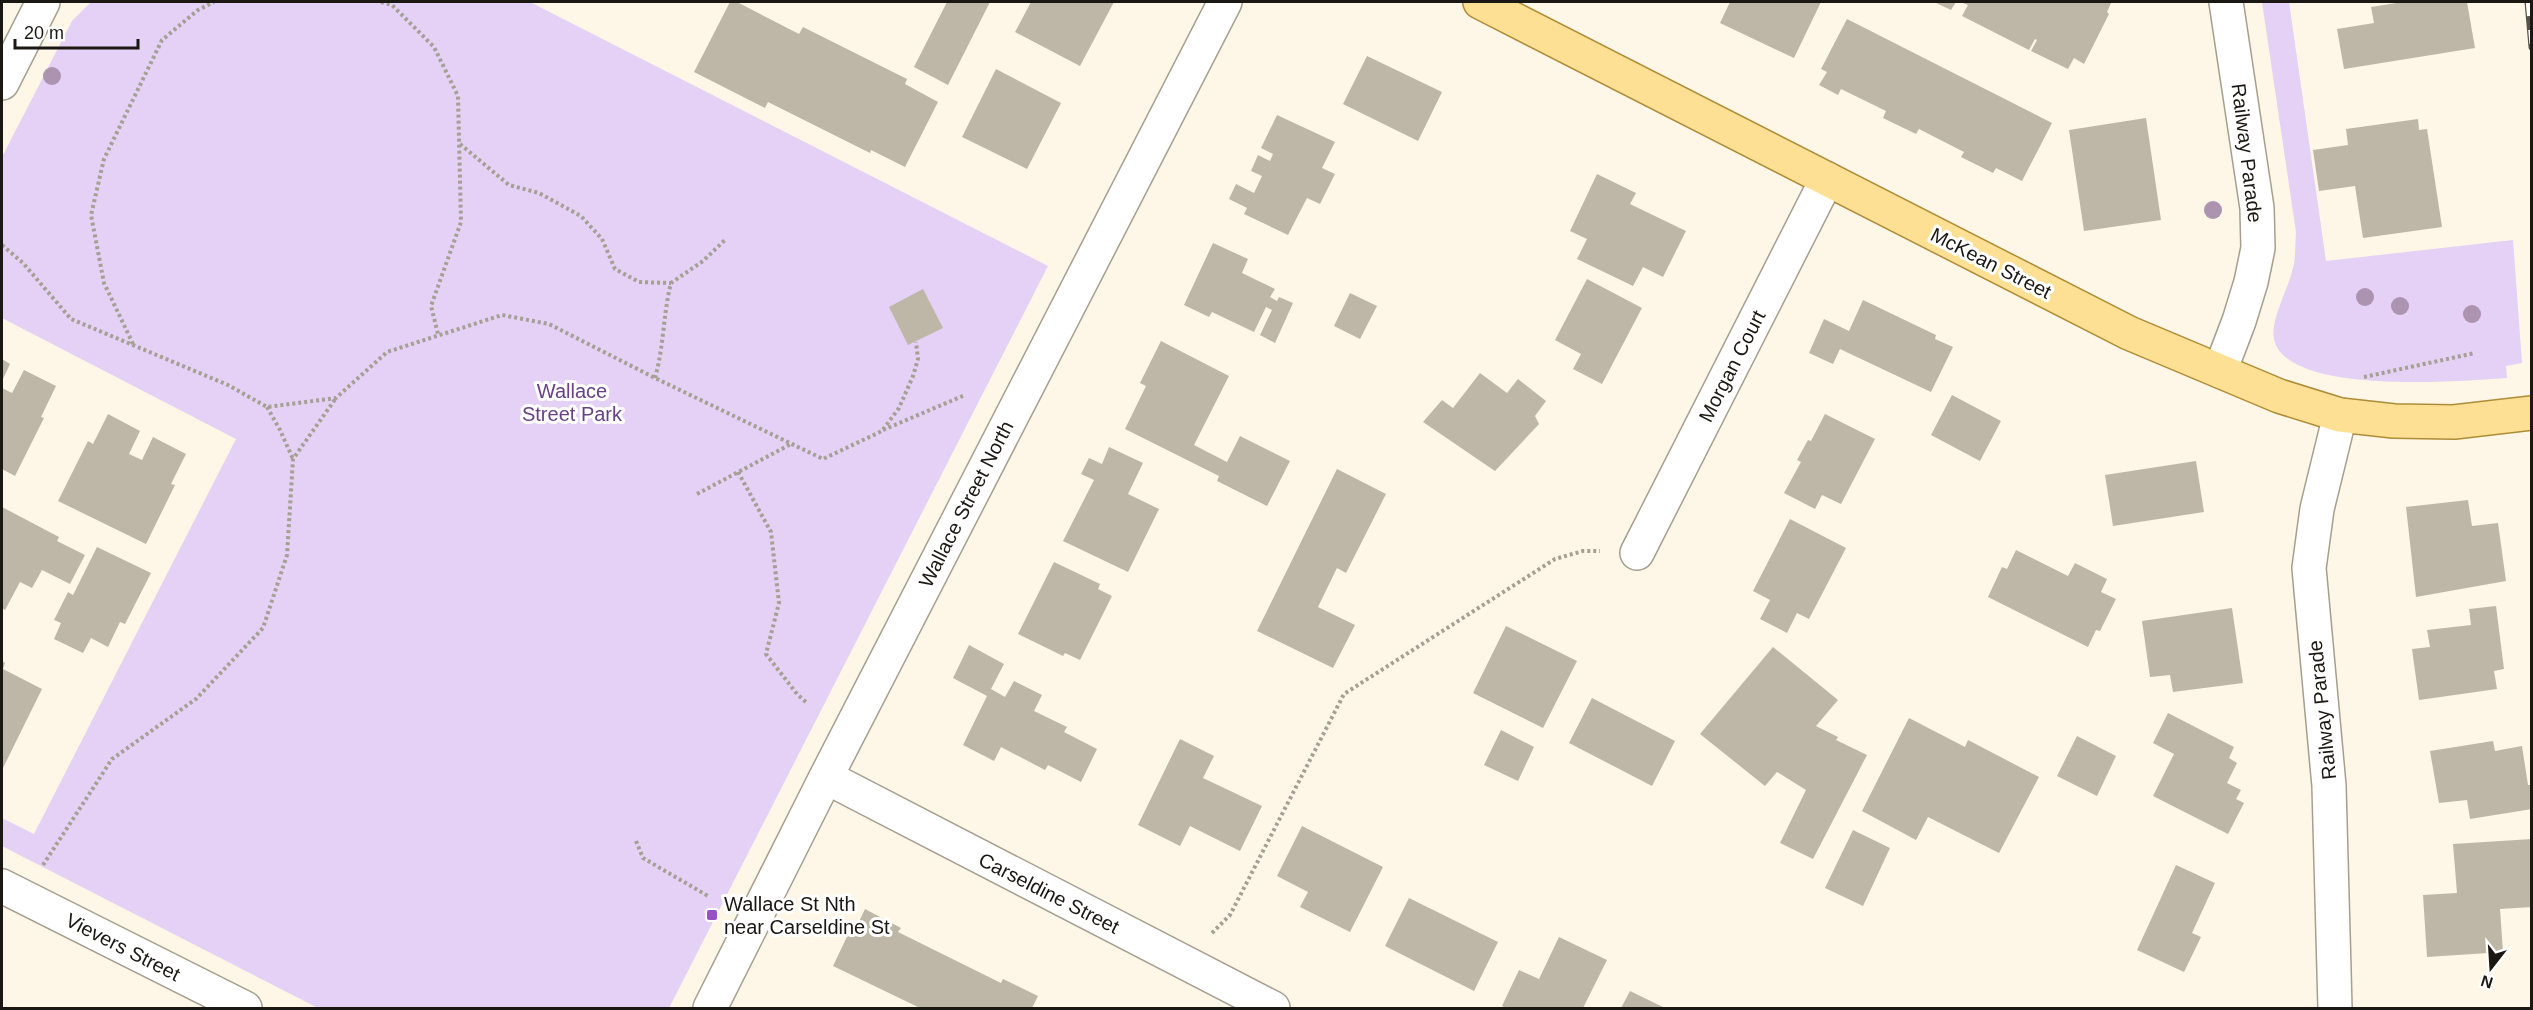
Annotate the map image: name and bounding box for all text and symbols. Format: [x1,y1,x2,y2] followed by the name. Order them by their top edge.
[15,12,138,50] scale bar
[24,23,64,43] text: 20 m
[2228,82,2266,224] street label: Railway Parade
[1927,223,2055,303] street label: McKean Street
[1694,306,1770,425] street label: Morgan Court
[522,380,623,425] park label: Wallace Street Park
[914,417,1018,591] street label: Wallace Street North
[2304,639,2340,781] street label: Railway Parade
[975,848,1123,938] street label: Carseldine Street
[724,893,890,938] place label: Wallace St Nth near Carseldine St
[705,908,719,922] marker: Wallace St Nth near Carseldine St
[62,909,184,985] street label: Vievers Street
[2461,938,2521,998] north arrow
[2479,972,2495,992] text: N

